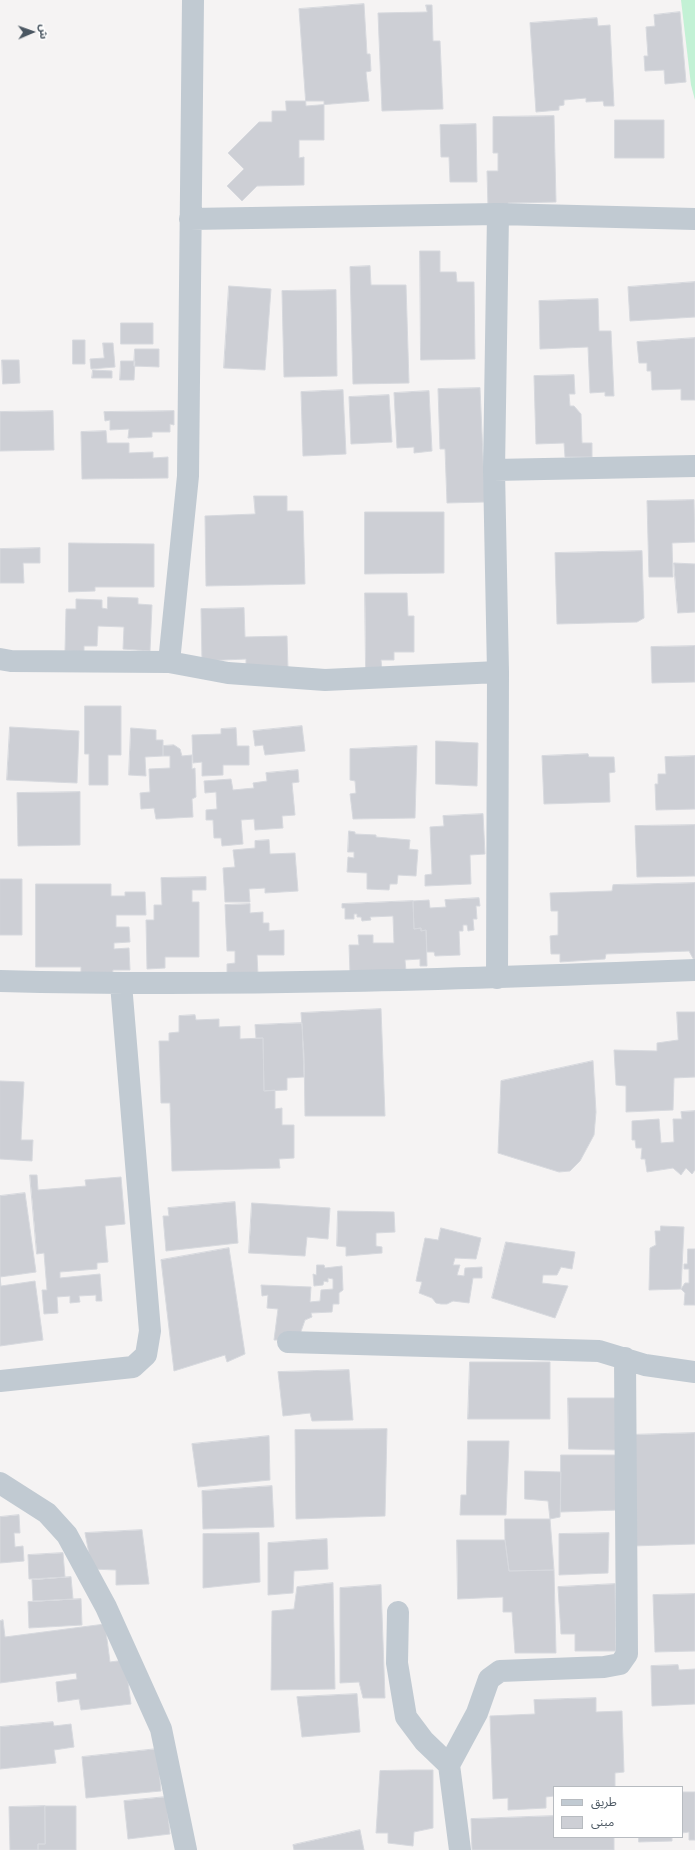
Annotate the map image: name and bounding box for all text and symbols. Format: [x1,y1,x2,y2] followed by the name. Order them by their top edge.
[12,12,52,52] north arrow
[37,24,51,39] text: ش
[553,1786,683,1838] legend
[591,1794,617,1809] text: طريق
[591,1814,614,1829] text: مبنى

